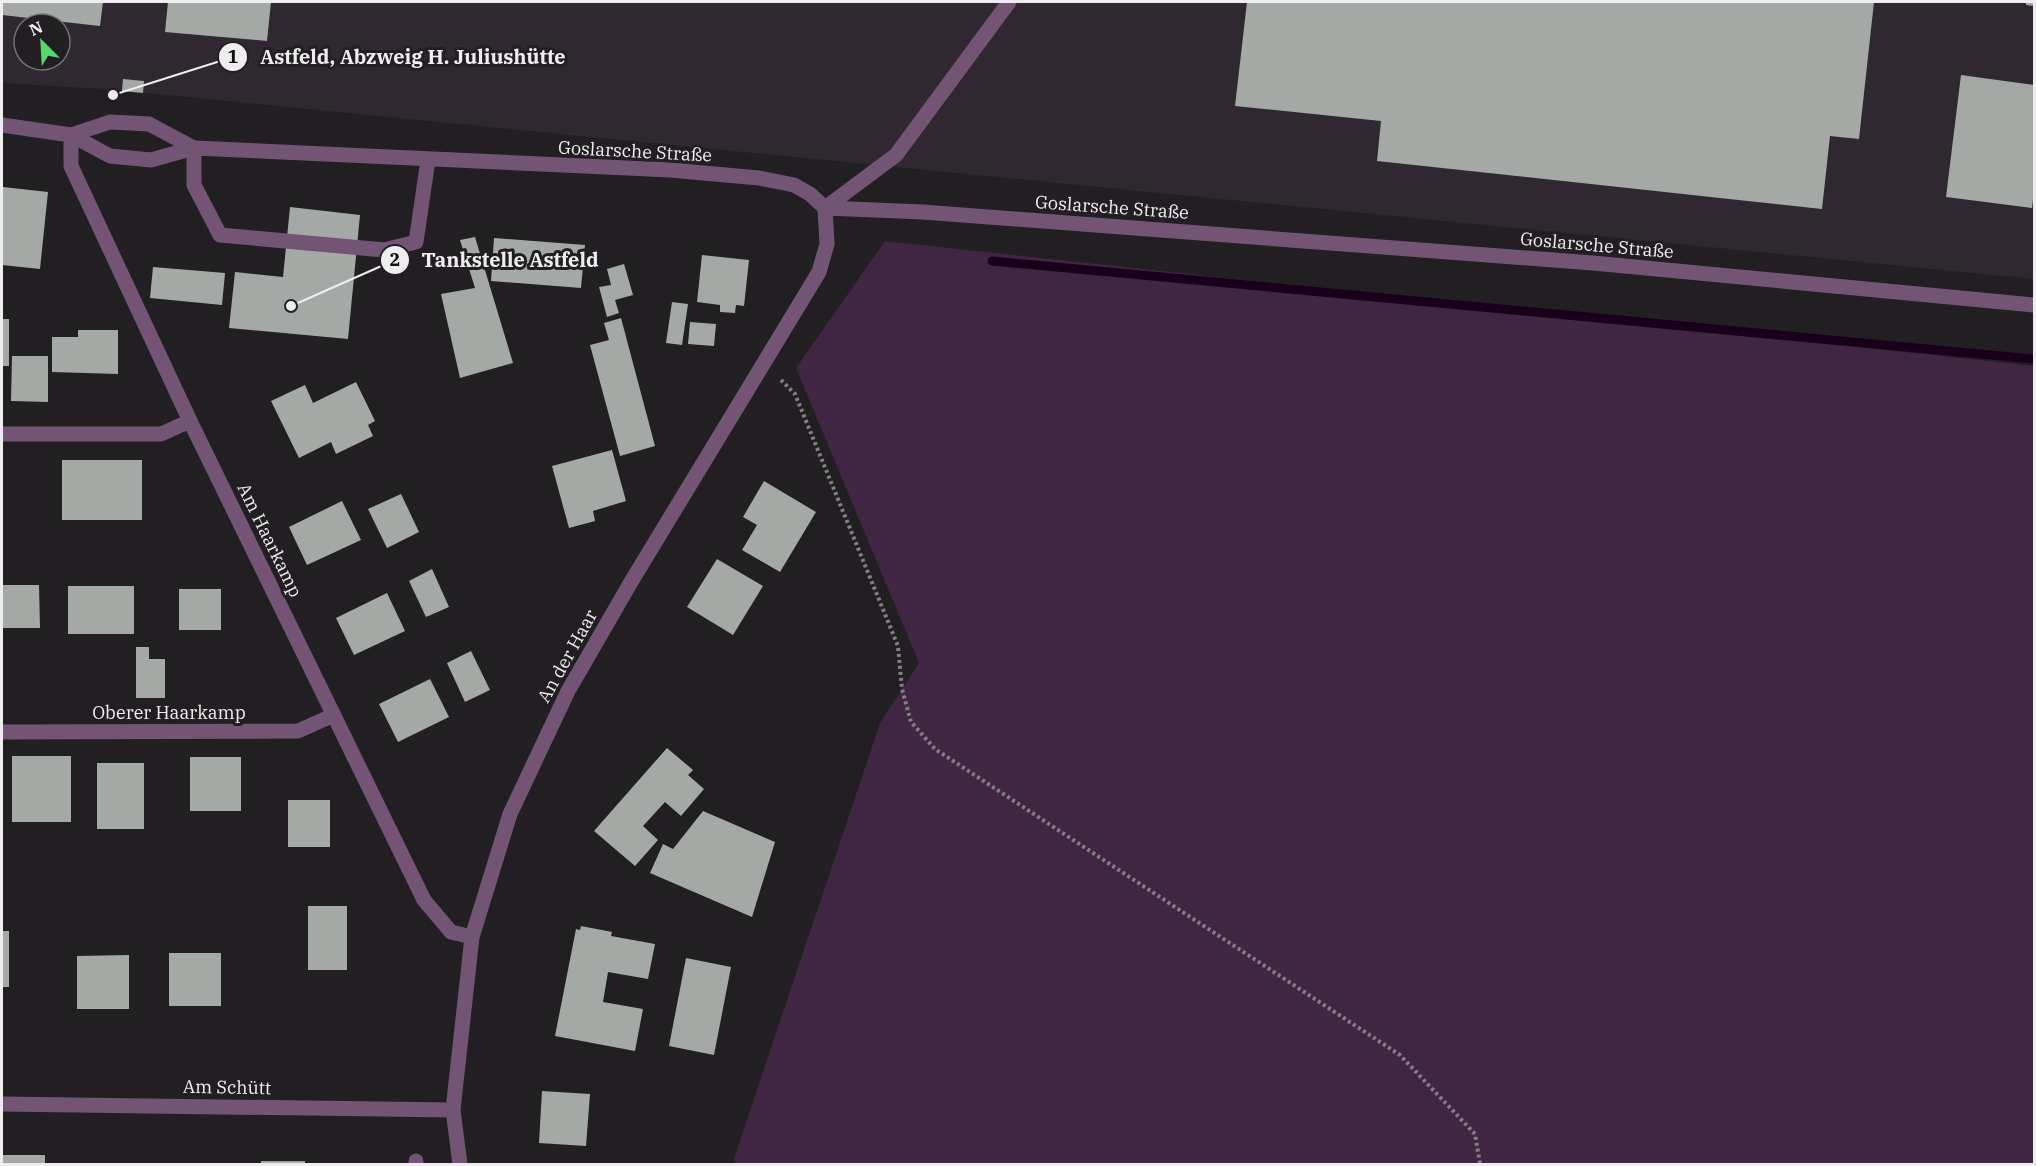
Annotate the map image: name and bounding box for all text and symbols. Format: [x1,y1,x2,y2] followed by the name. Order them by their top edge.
[12,12,72,72] north arrow
[26,17,46,40] text: N
[218,38,578,76] callout: Astfeld, Abzweig H. Juliushütte
[260,43,566,70] text: Astfeld, Abzweig H. Juliushütte
[228,45,239,68] text: 1
[557,135,713,167] street label: Goslarsche Straße
[1034,190,1190,224] street label: Goslarsche Straße
[1519,227,1675,263] street label: Goslarsche Straße
[380,241,611,279] callout: Tankstelle Astfeld
[421,246,599,273] text: Tankstelle Astfeld
[390,248,400,271] text: 2
[232,479,308,601] street label: Am Haarkamp
[532,606,602,706] street label: An der Haar
[92,701,246,724] street label: Oberer Haarkamp
[183,1075,271,1099] street label: Am Schütt

